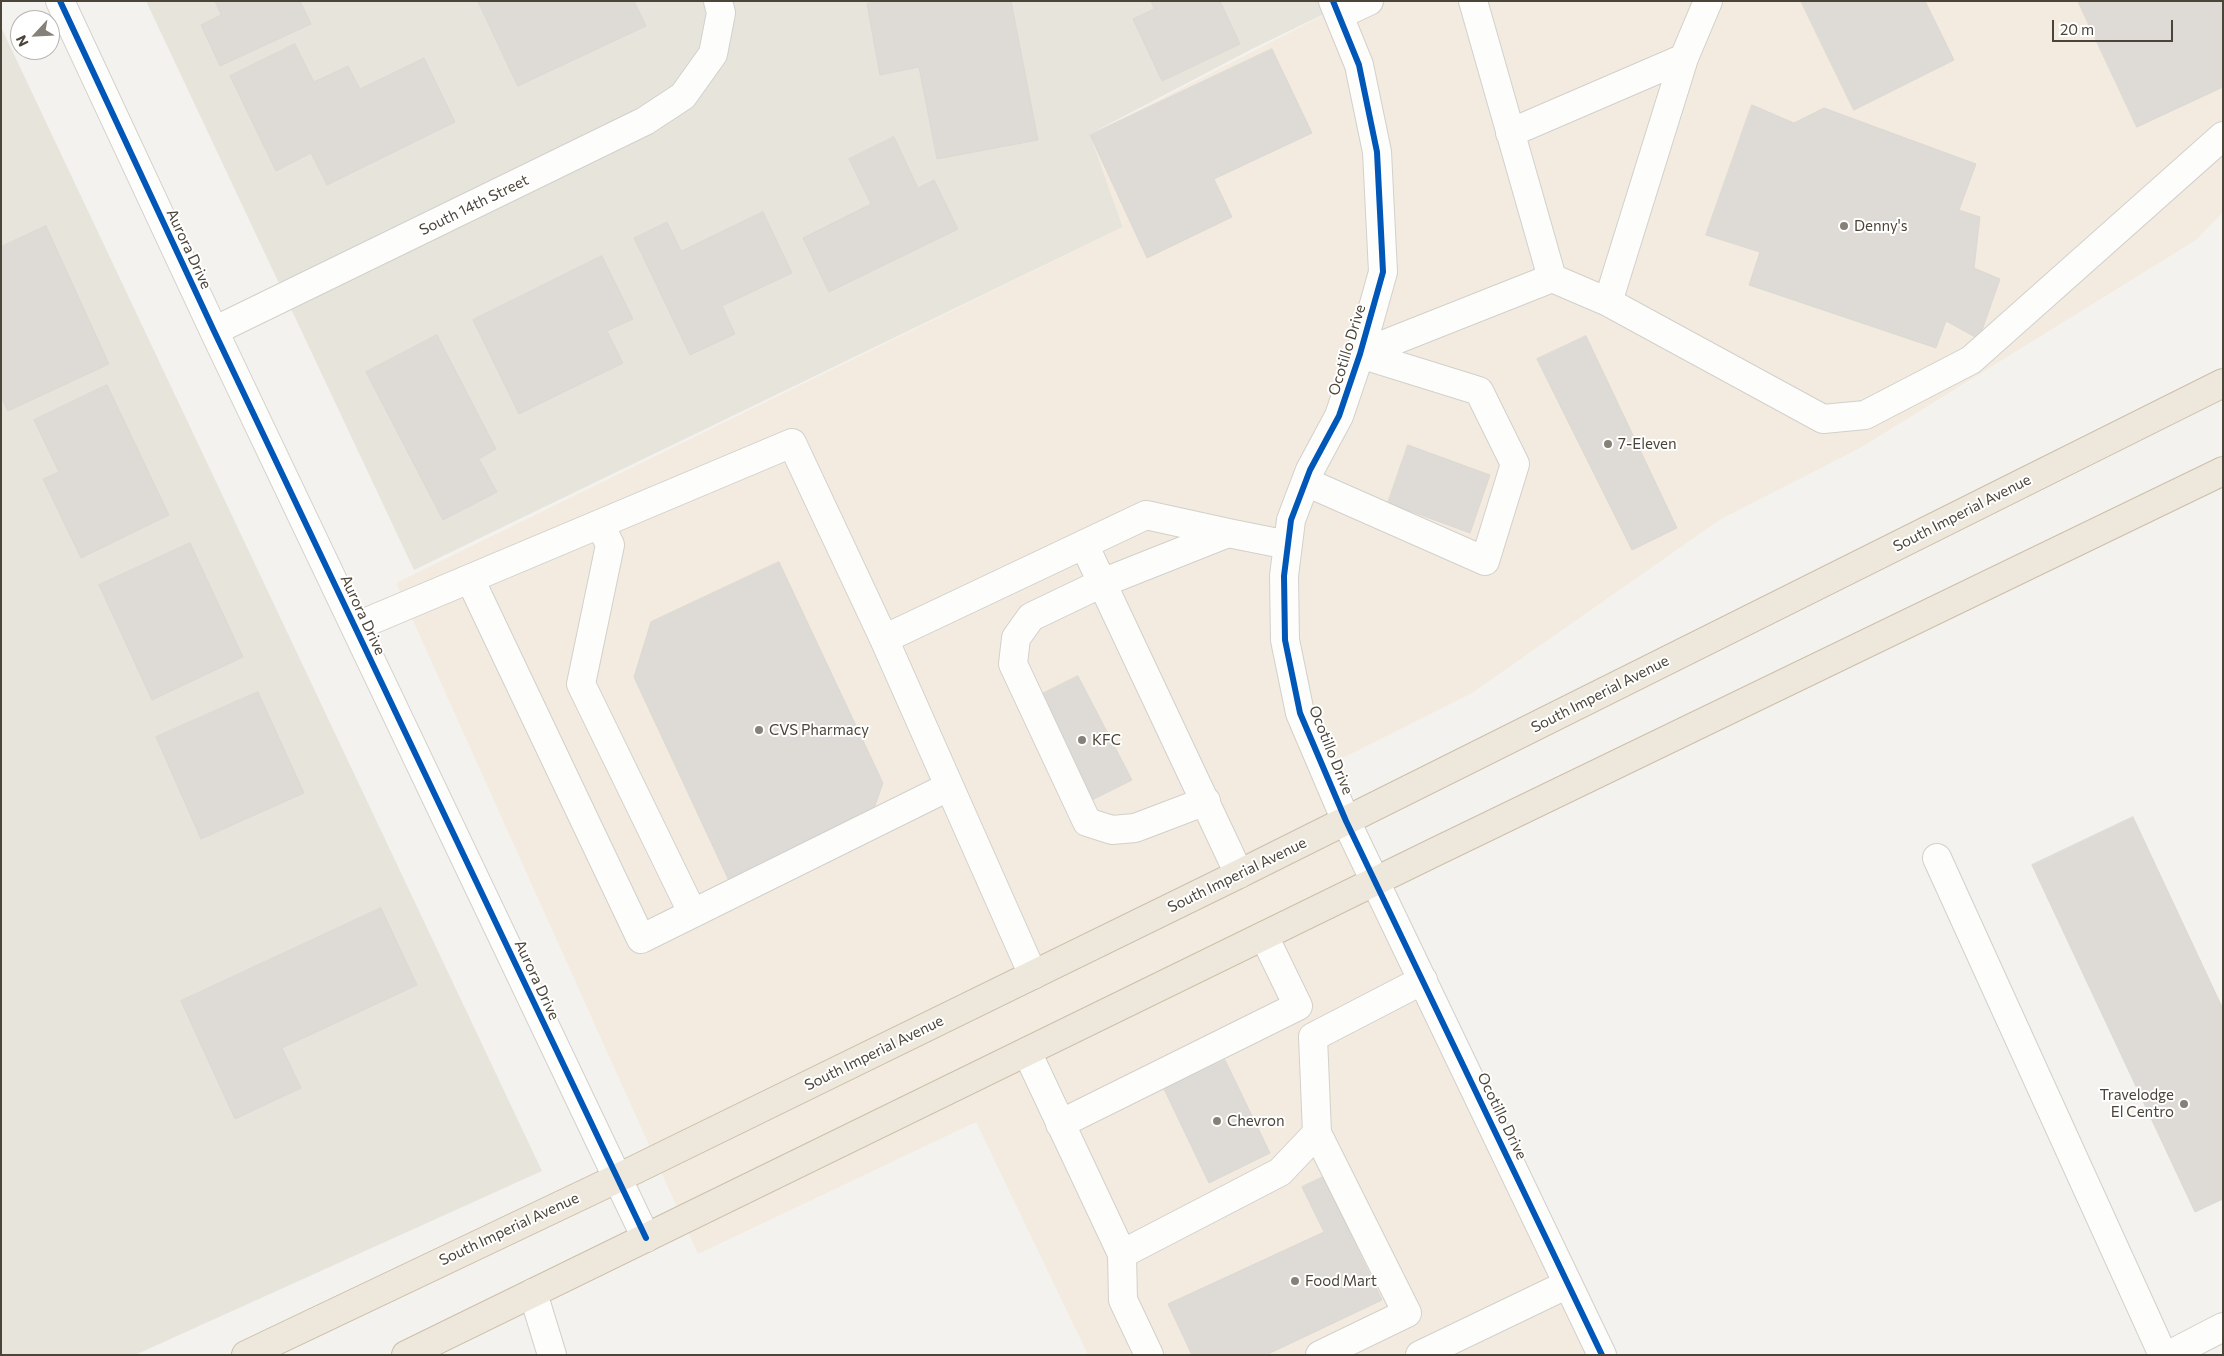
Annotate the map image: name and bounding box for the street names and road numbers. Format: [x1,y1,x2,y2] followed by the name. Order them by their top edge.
[416,171,532,239] street label: South 14th Street
[163,206,215,292] street label: Aurora Drive
[1325,302,1369,398] street label: Ocotillo Drive
[1890,470,2034,556] street label: South Imperial Avenue
[337,572,389,658] street label: Aurora Drive
[1528,651,1672,737] street label: South Imperial Avenue
[1305,703,1357,797] street label: Ocotillo Drive
[1165,834,1309,916] street label: South Imperial Avenue
[511,937,563,1023] street label: Aurora Drive
[802,1012,946,1094] street label: South Imperial Avenue
[1473,1070,1531,1162] street label: Ocotillo Drive
[436,1189,582,1269] street label: South Imperial Avenue

